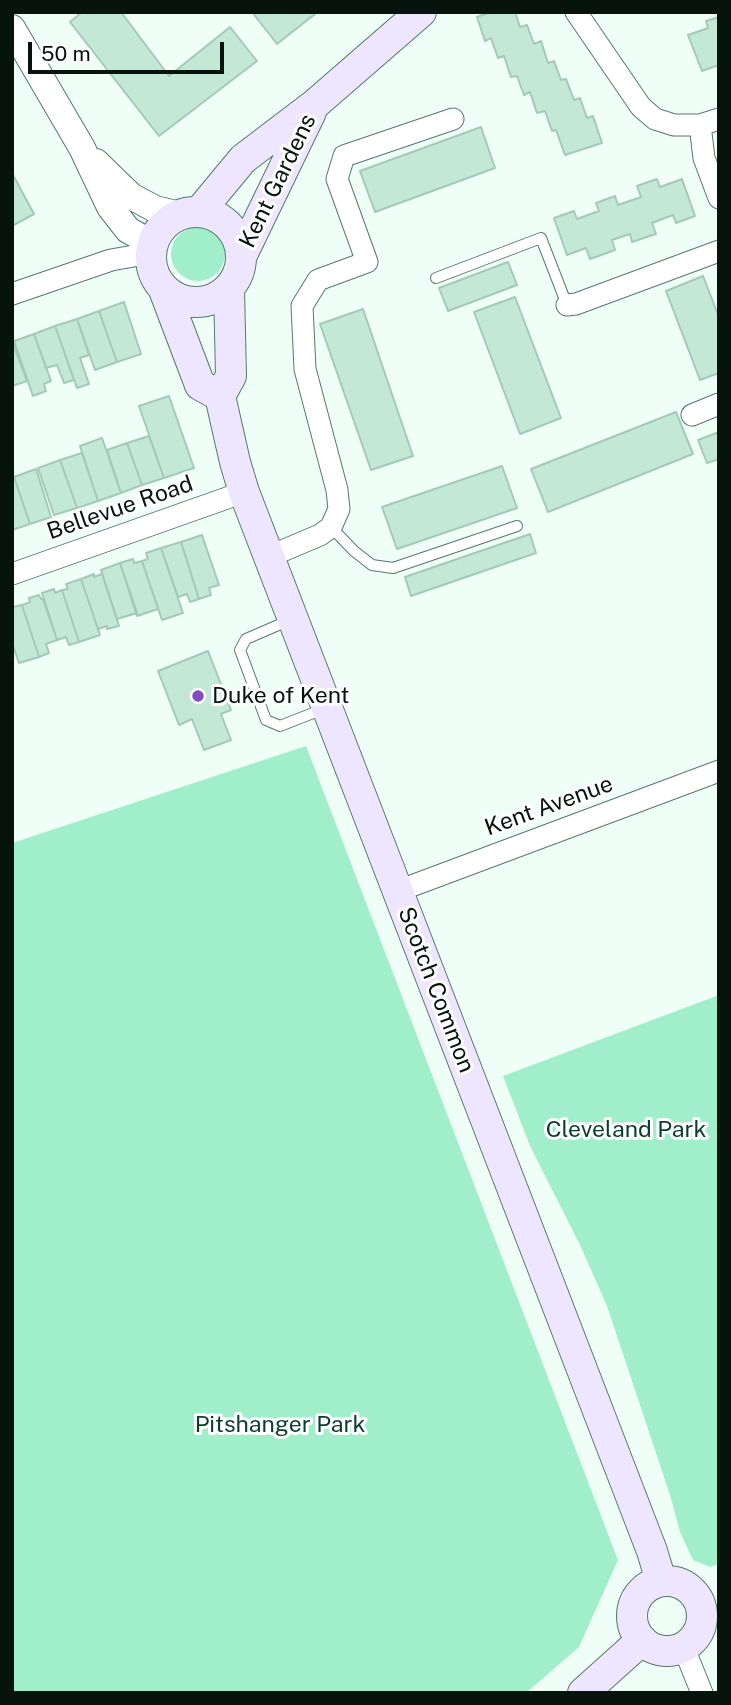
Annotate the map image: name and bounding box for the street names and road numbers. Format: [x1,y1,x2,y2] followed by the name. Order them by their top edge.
[234,110,322,252] street label: Kent Gardens
[43,470,197,546] street label: Bellevue Road
[481,770,617,842] street label: Kent Avenue
[392,903,480,1077] street label: Scotch Common

